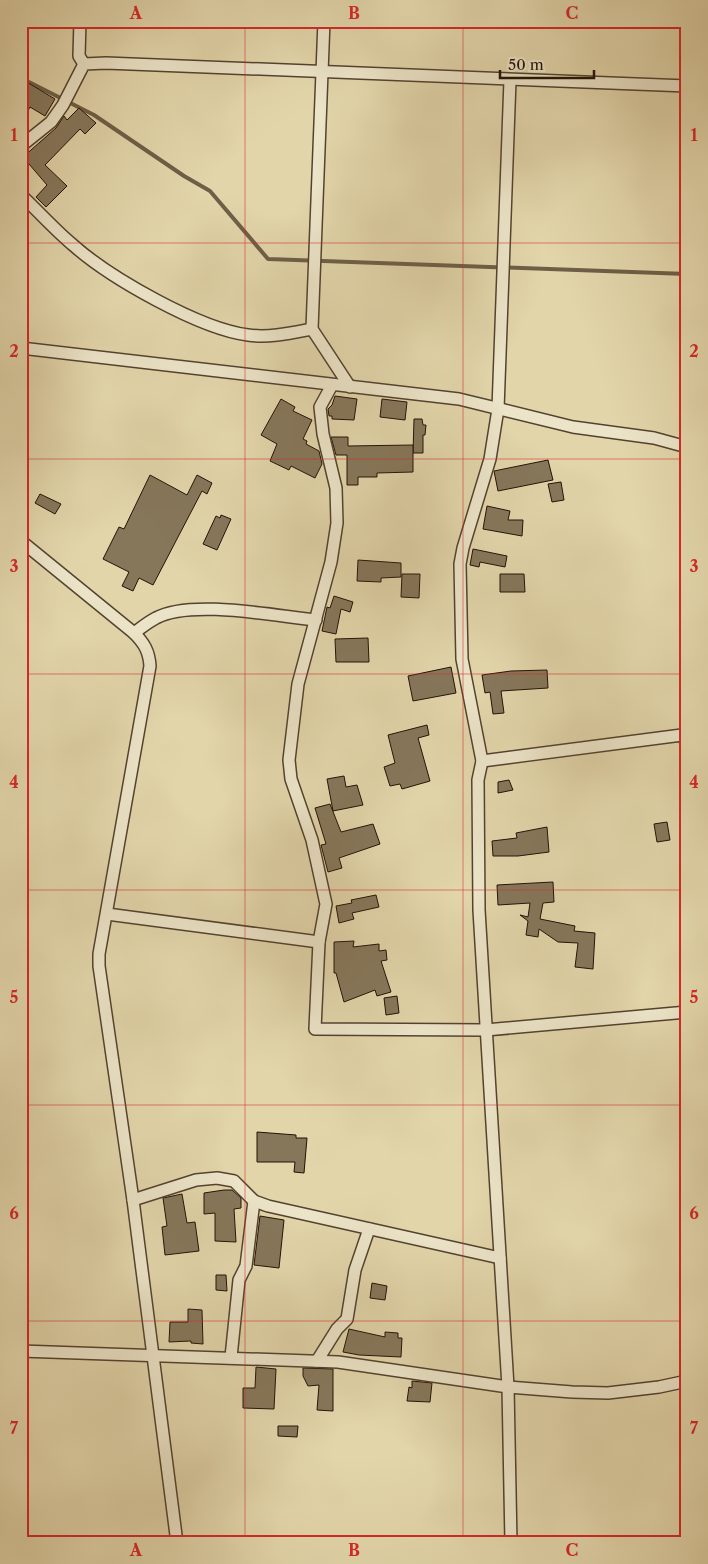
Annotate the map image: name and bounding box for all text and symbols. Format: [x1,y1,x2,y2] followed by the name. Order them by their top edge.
[129,3,143,23] text: A
[348,3,360,23] text: B
[566,3,578,23] text: C
[500,48,594,80] scale bar
[508,55,544,74] text: 50 m
[10,125,18,145] text: 1
[690,125,698,145] text: 1
[9,341,19,361] text: 2
[689,341,699,361] text: 2
[9,556,19,576] text: 3
[689,556,699,576] text: 3
[9,772,19,792] text: 4
[689,772,699,792] text: 4
[10,987,19,1007] text: 5
[690,987,699,1007] text: 5
[9,1203,19,1223] text: 6
[689,1203,699,1223] text: 6
[10,1418,19,1438] text: 7
[690,1418,699,1438] text: 7
[129,1540,143,1560] text: A
[348,1540,360,1560] text: B
[566,1540,578,1560] text: C

